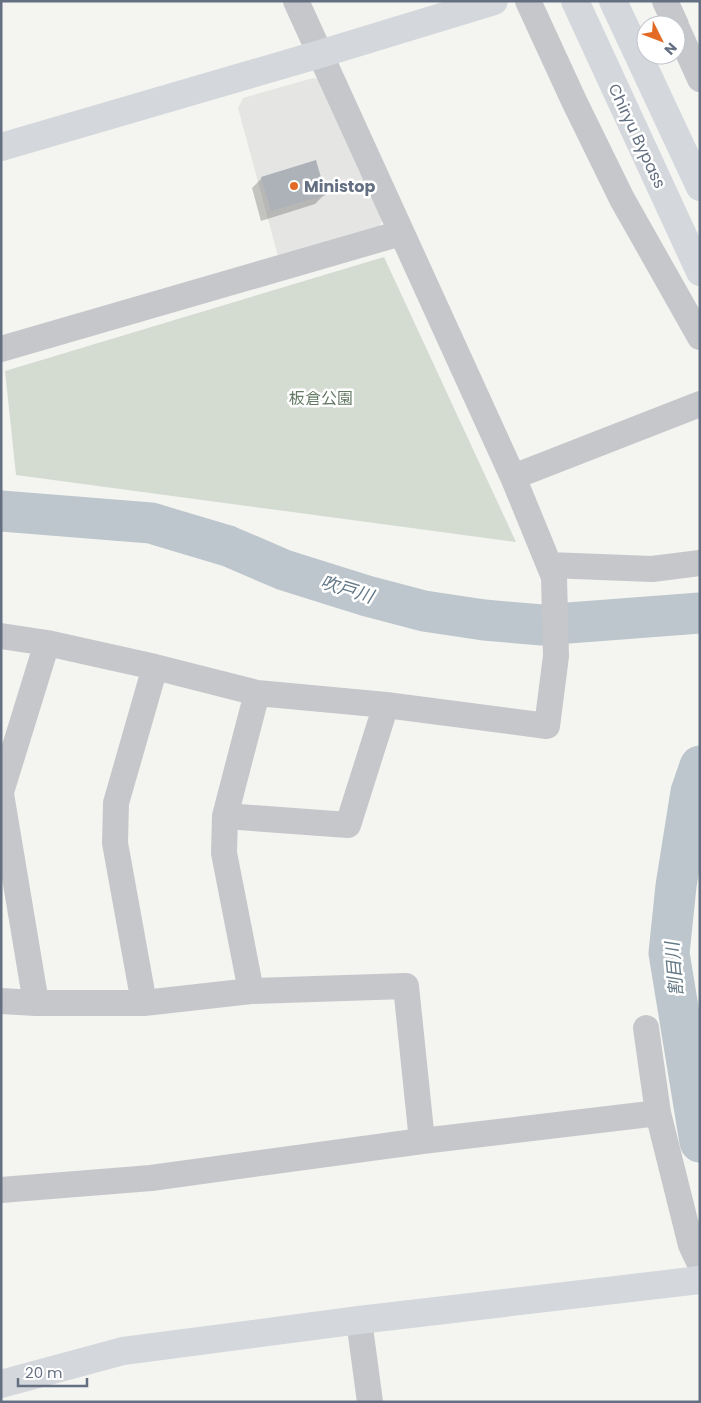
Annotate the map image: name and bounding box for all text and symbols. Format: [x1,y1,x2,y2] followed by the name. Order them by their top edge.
[636,15,686,65] north arrow
[660,38,682,59] text: N
[603,80,671,192] street label: Chiryu Bypass
[304,175,376,198] place label: Ministop
[288,180,300,192] marker: Ministop
[289,387,353,410] park label: 板倉公園
[318,569,378,609] water label: 吹戸川
[659,939,689,997] water label: 割目川
[18,1356,86,1388] scale bar
[25,1362,63,1383] text: 20 m

